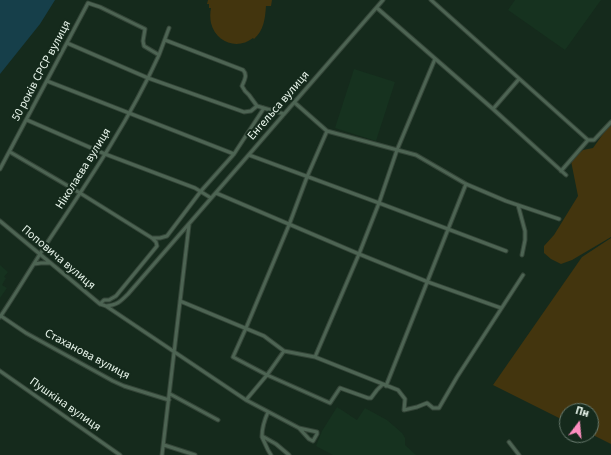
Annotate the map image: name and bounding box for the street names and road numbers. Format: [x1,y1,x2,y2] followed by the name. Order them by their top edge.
[9,18,75,124] street label: 50 років СРСР вулиця
[245,68,313,144] street label: Енгельса вулиця
[53,126,115,212] street label: Ніколаєва вулиця
[18,223,98,293] street label: Поповича вулиця
[42,326,132,384] street label: Стаханова вулиця
[26,375,104,435] street label: Пушкіна вулиця

